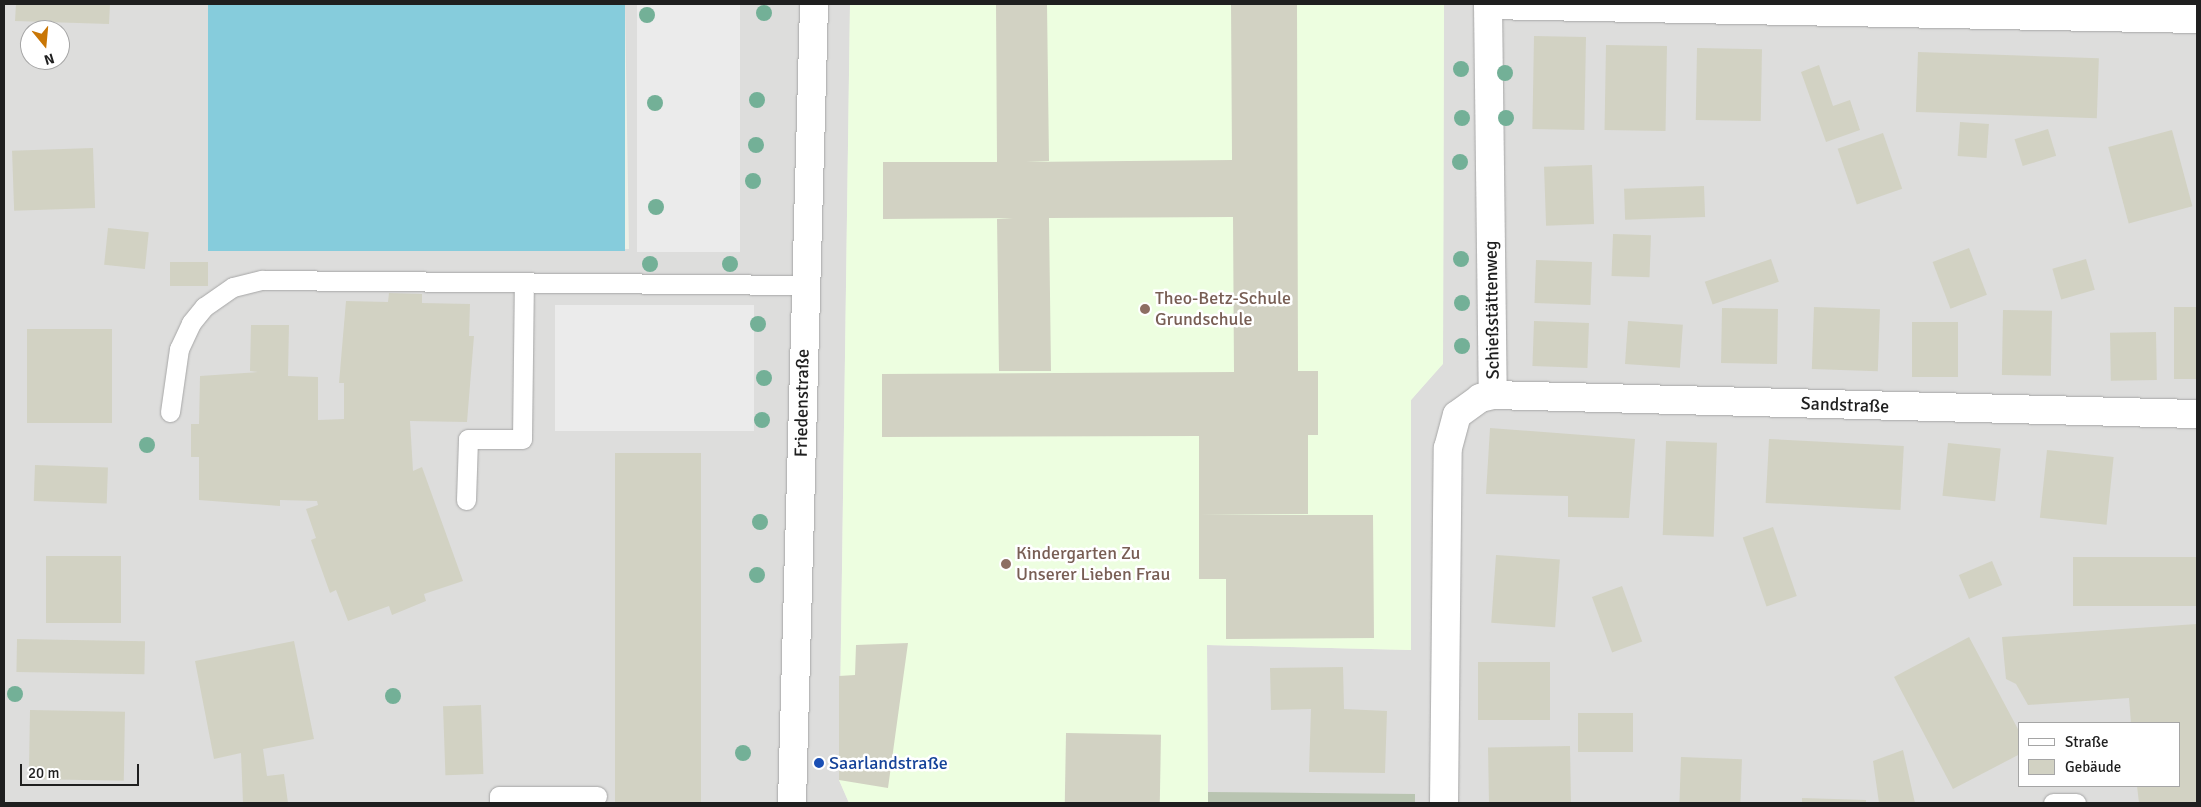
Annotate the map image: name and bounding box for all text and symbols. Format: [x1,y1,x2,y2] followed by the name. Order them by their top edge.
[20,20,70,70] north arrow
[42,49,56,68] text: N
[1480,240,1504,380] street label: Schießstättenweg
[1155,288,1291,330] place label: Theo-Betz-Schule Grundschule
[1139,303,1151,315] marker: Theo-Betz-Schule Grundschule
[790,349,814,457] street label: Friedenstraße
[1800,393,1890,417] street label: Sandstraße
[1016,543,1170,586] place label: Kindergarten Zu Unserer Lieben Frau
[1000,558,1012,570] marker: Kindergarten Zu Unserer Lieben Frau
[2018,722,2181,787] legend
[2065,733,2109,751] text: Straße
[829,752,948,774] place label: Saarlandstraße
[22,754,141,786] scale bar
[813,757,825,769] marker: Saarlandstraße
[2065,758,2121,776] text: Gebäude
[28,764,59,782] text: 20 m

